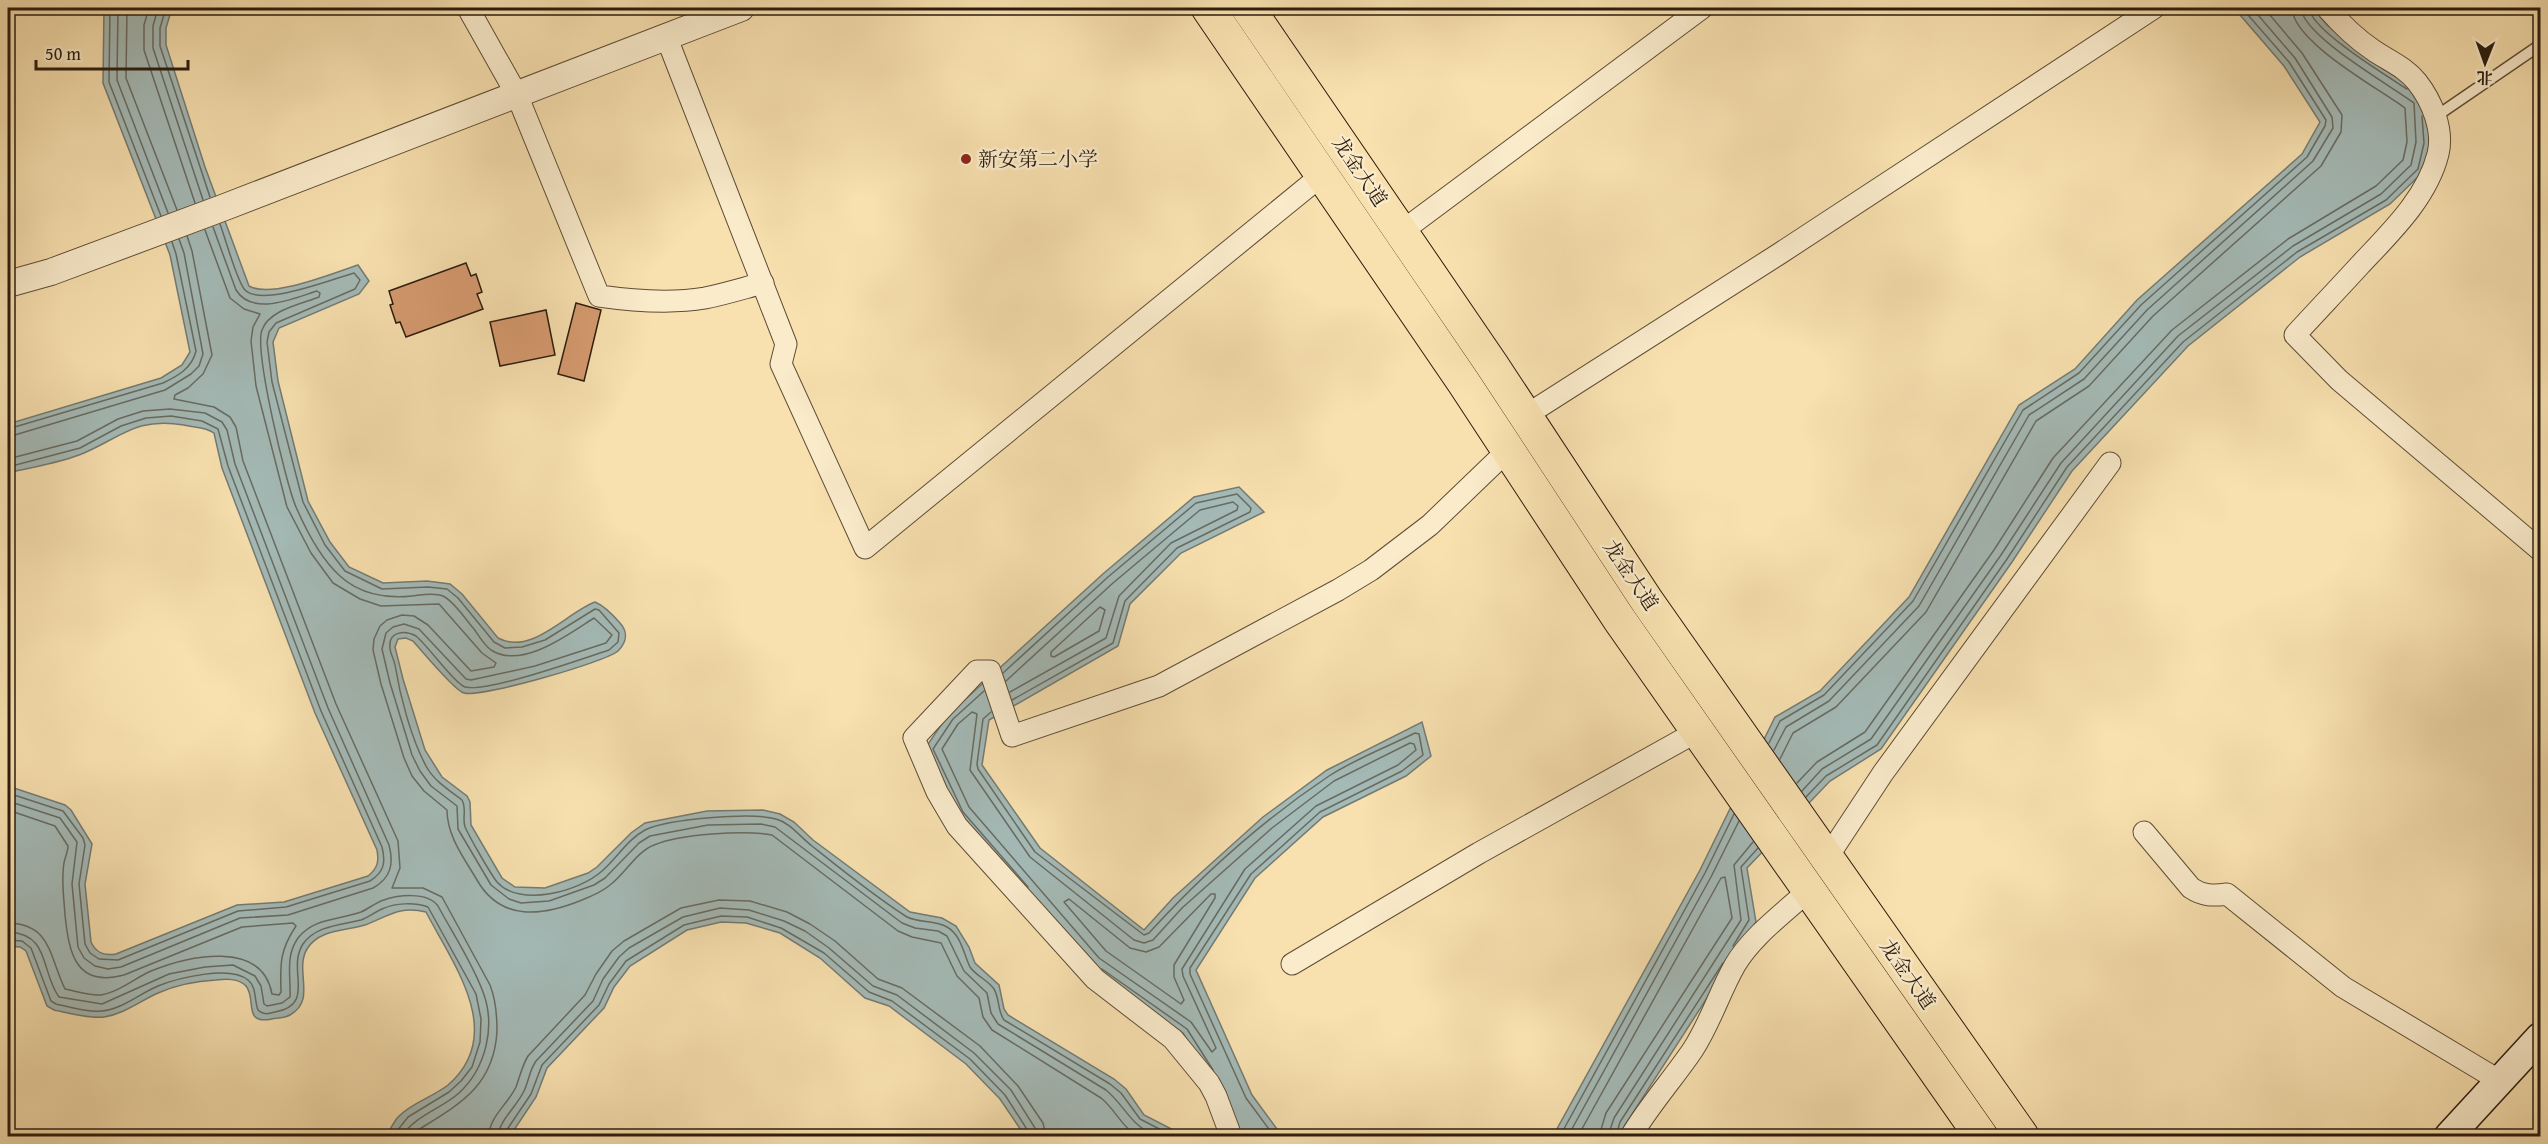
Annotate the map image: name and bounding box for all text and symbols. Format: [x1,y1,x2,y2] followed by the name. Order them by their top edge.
[36,33,188,71] scale bar
[2455,33,2515,93] north arrow
[45,40,81,67] text: 50 m
[2477,66,2493,90] text: 北
[1326,129,1395,212] street label: 龙金大道
[978,144,1098,173] place label: 新安第二小学
[959,152,973,166] marker: 新安第二小学
[1597,533,1666,616] street label: 龙金大道
[1874,933,1943,1015] street label: 龙金大道

